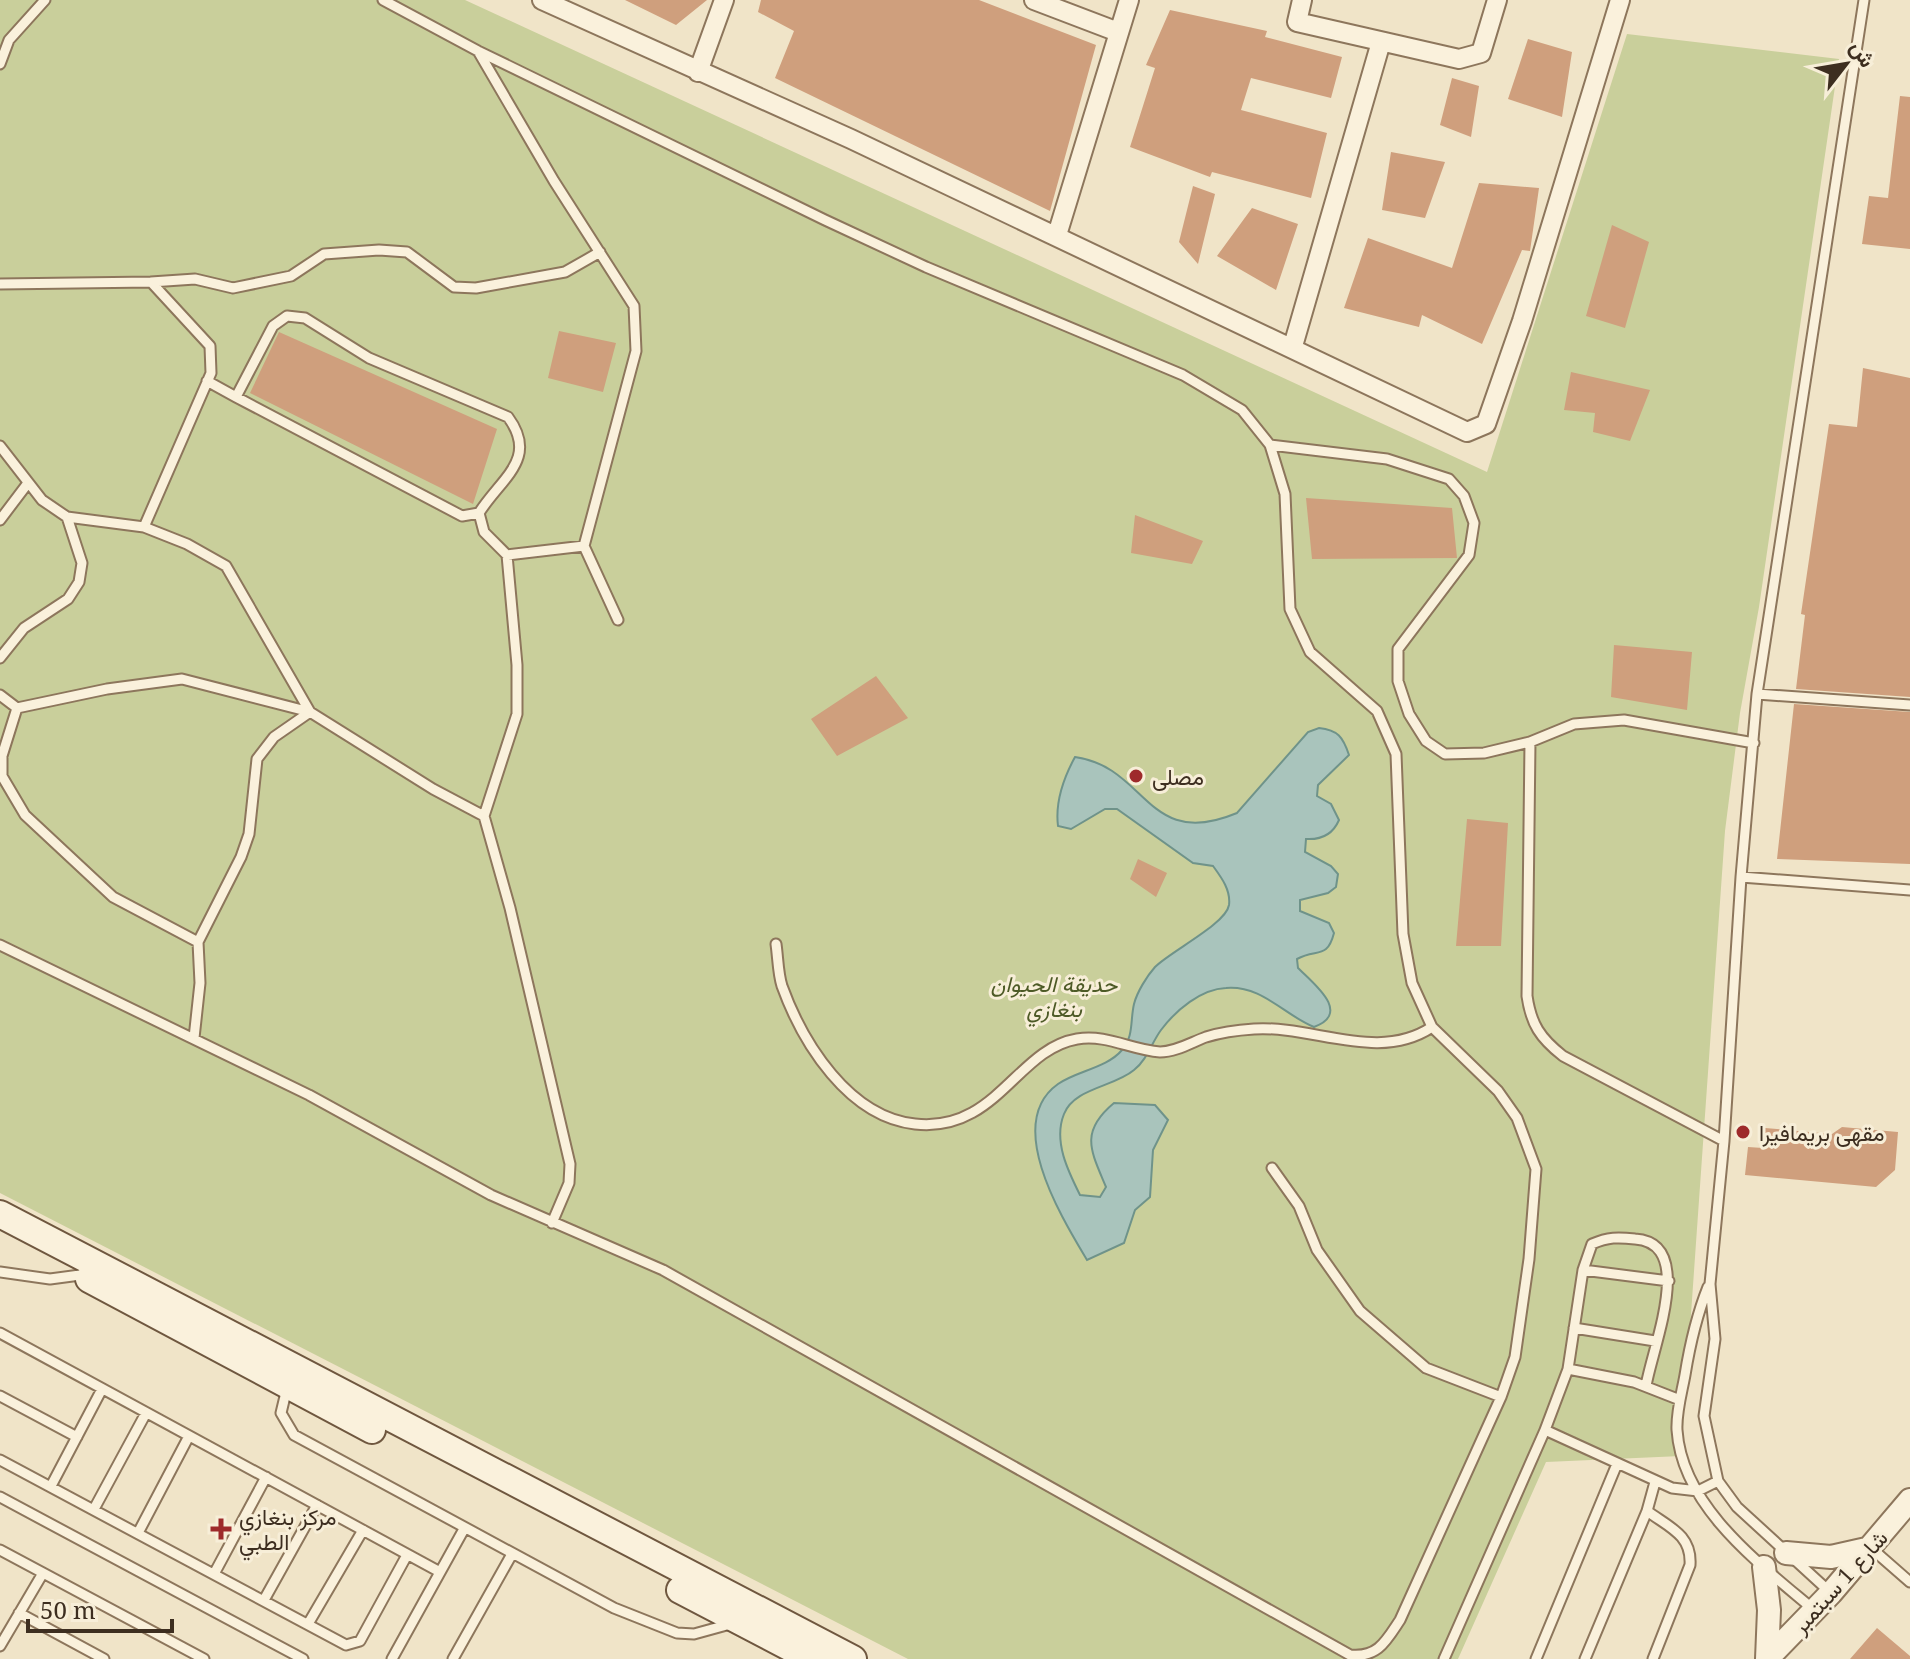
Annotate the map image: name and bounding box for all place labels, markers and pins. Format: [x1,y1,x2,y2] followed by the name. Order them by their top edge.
[1152,761,1204,791] place label: مصلى
[1127,767,1145,785] marker: مصلى
[1759,1117,1885,1147] place label: مقهى بريمافيرا
[1734,1123,1752,1141] marker: مقهى بريمافيرا
[239,1501,336,1561] place label: مركز بنغازي الطبي
[210,1518,232,1540] marker: مركز بنغازي الطبي

